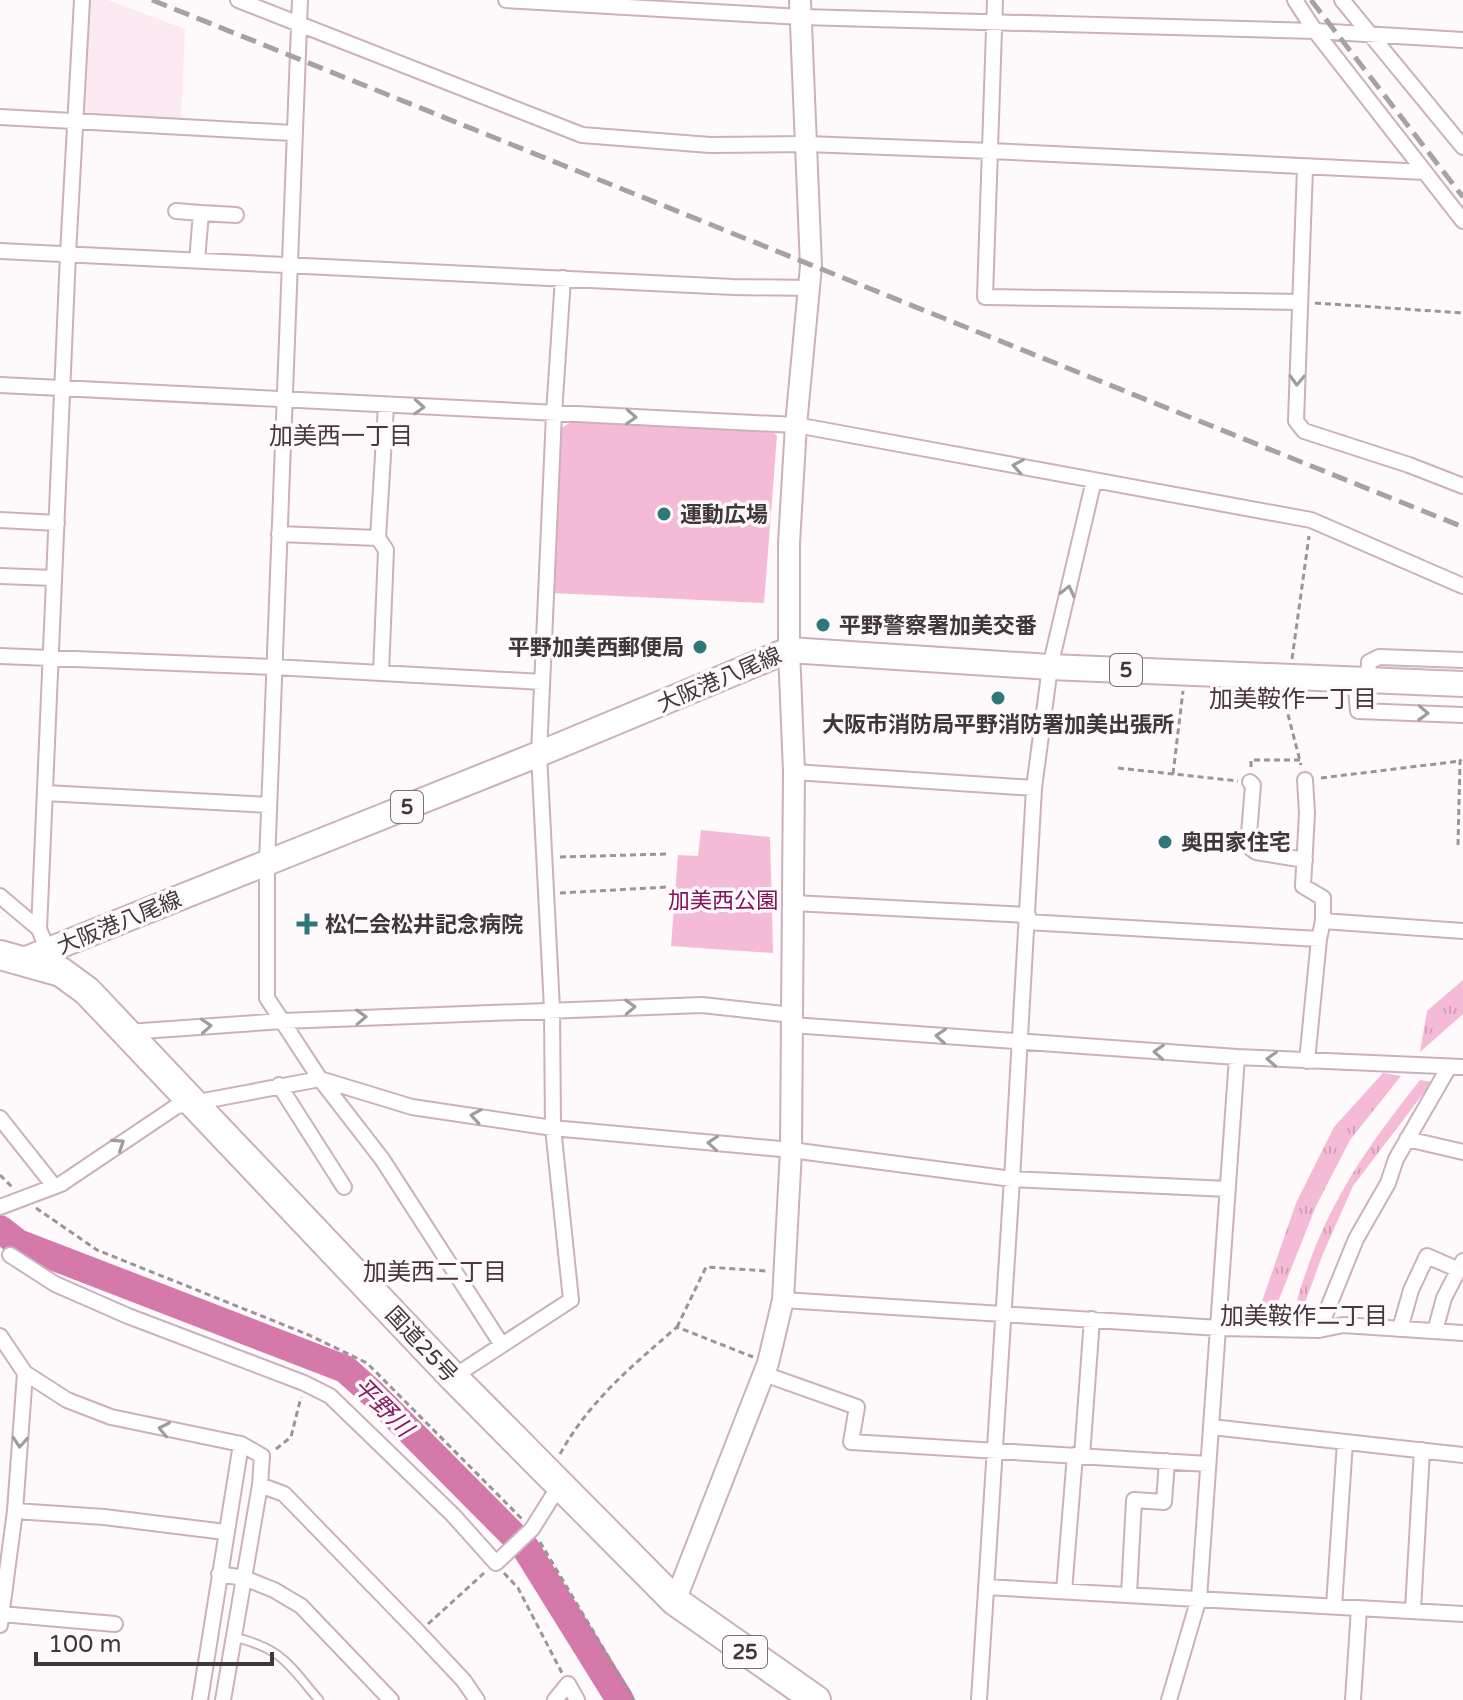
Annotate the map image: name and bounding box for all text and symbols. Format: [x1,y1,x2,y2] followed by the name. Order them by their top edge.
[1289,374,1306,387] one-way arrow
[413,399,425,416] one-way arrow
[625,409,638,426] one-way arrow
[269,422,413,451] district label: 加美西一丁目
[1011,459,1024,476] one-way arrow
[680,502,768,528] place label: 運動広場
[655,505,673,523] marker: 運動広場
[1059,585,1076,598] one-way arrow
[839,613,1037,639] place label: 平野警察署加美交番
[814,616,832,634] marker: 平野警察署加美交番
[508,635,684,661] place label: 平野加美西郵便局
[691,638,709,656] marker: 平野加美西郵便局
[654,642,785,718] street label: 大阪港八尾線
[1110,654,1142,686] road number: 5
[1209,685,1377,714] district label: 加美鞍作一丁目
[989,689,1007,707] marker: 大阪市消防局平野消防署加美出張所
[1417,705,1430,722] one-way arrow
[822,712,1174,738] place label: 大阪市消防局平野消防署加美出張所
[391,791,423,823] road number: 5
[1181,830,1291,856] place label: 奥田家住宅
[1156,833,1174,851] marker: 奥田家住宅
[53,886,185,960] street label: 大阪港八尾線
[668,888,778,914] park label: 加美西公園
[325,912,523,938] place label: 松仁会松井記念病院
[296,913,318,935] marker: 松仁会松井記念病院
[624,998,637,1015] one-way arrow
[355,1009,368,1026] one-way arrow
[200,1018,213,1035] one-way arrow
[934,1028,947,1045] one-way arrow
[1152,1044,1165,1061] one-way arrow
[1265,1051,1278,1068] one-way arrow
[469,1108,483,1125] one-way arrow
[706,1135,719,1152] one-way arrow
[111,1139,125,1154] one-way arrow
[363,1258,507,1287] district label: 加美西二丁目
[380,1302,463,1388] street label: 国道25号
[1220,1302,1388,1331] district label: 加美鞍作二丁目
[347,1372,420,1445] water label: 平野川
[158,1421,171,1438] one-way arrow
[12,1436,29,1449] one-way arrow
[36,1616,272,1666] scale bar
[48,1630,122,1659] text: 100 m
[723,1636,767,1668] road number: 25

